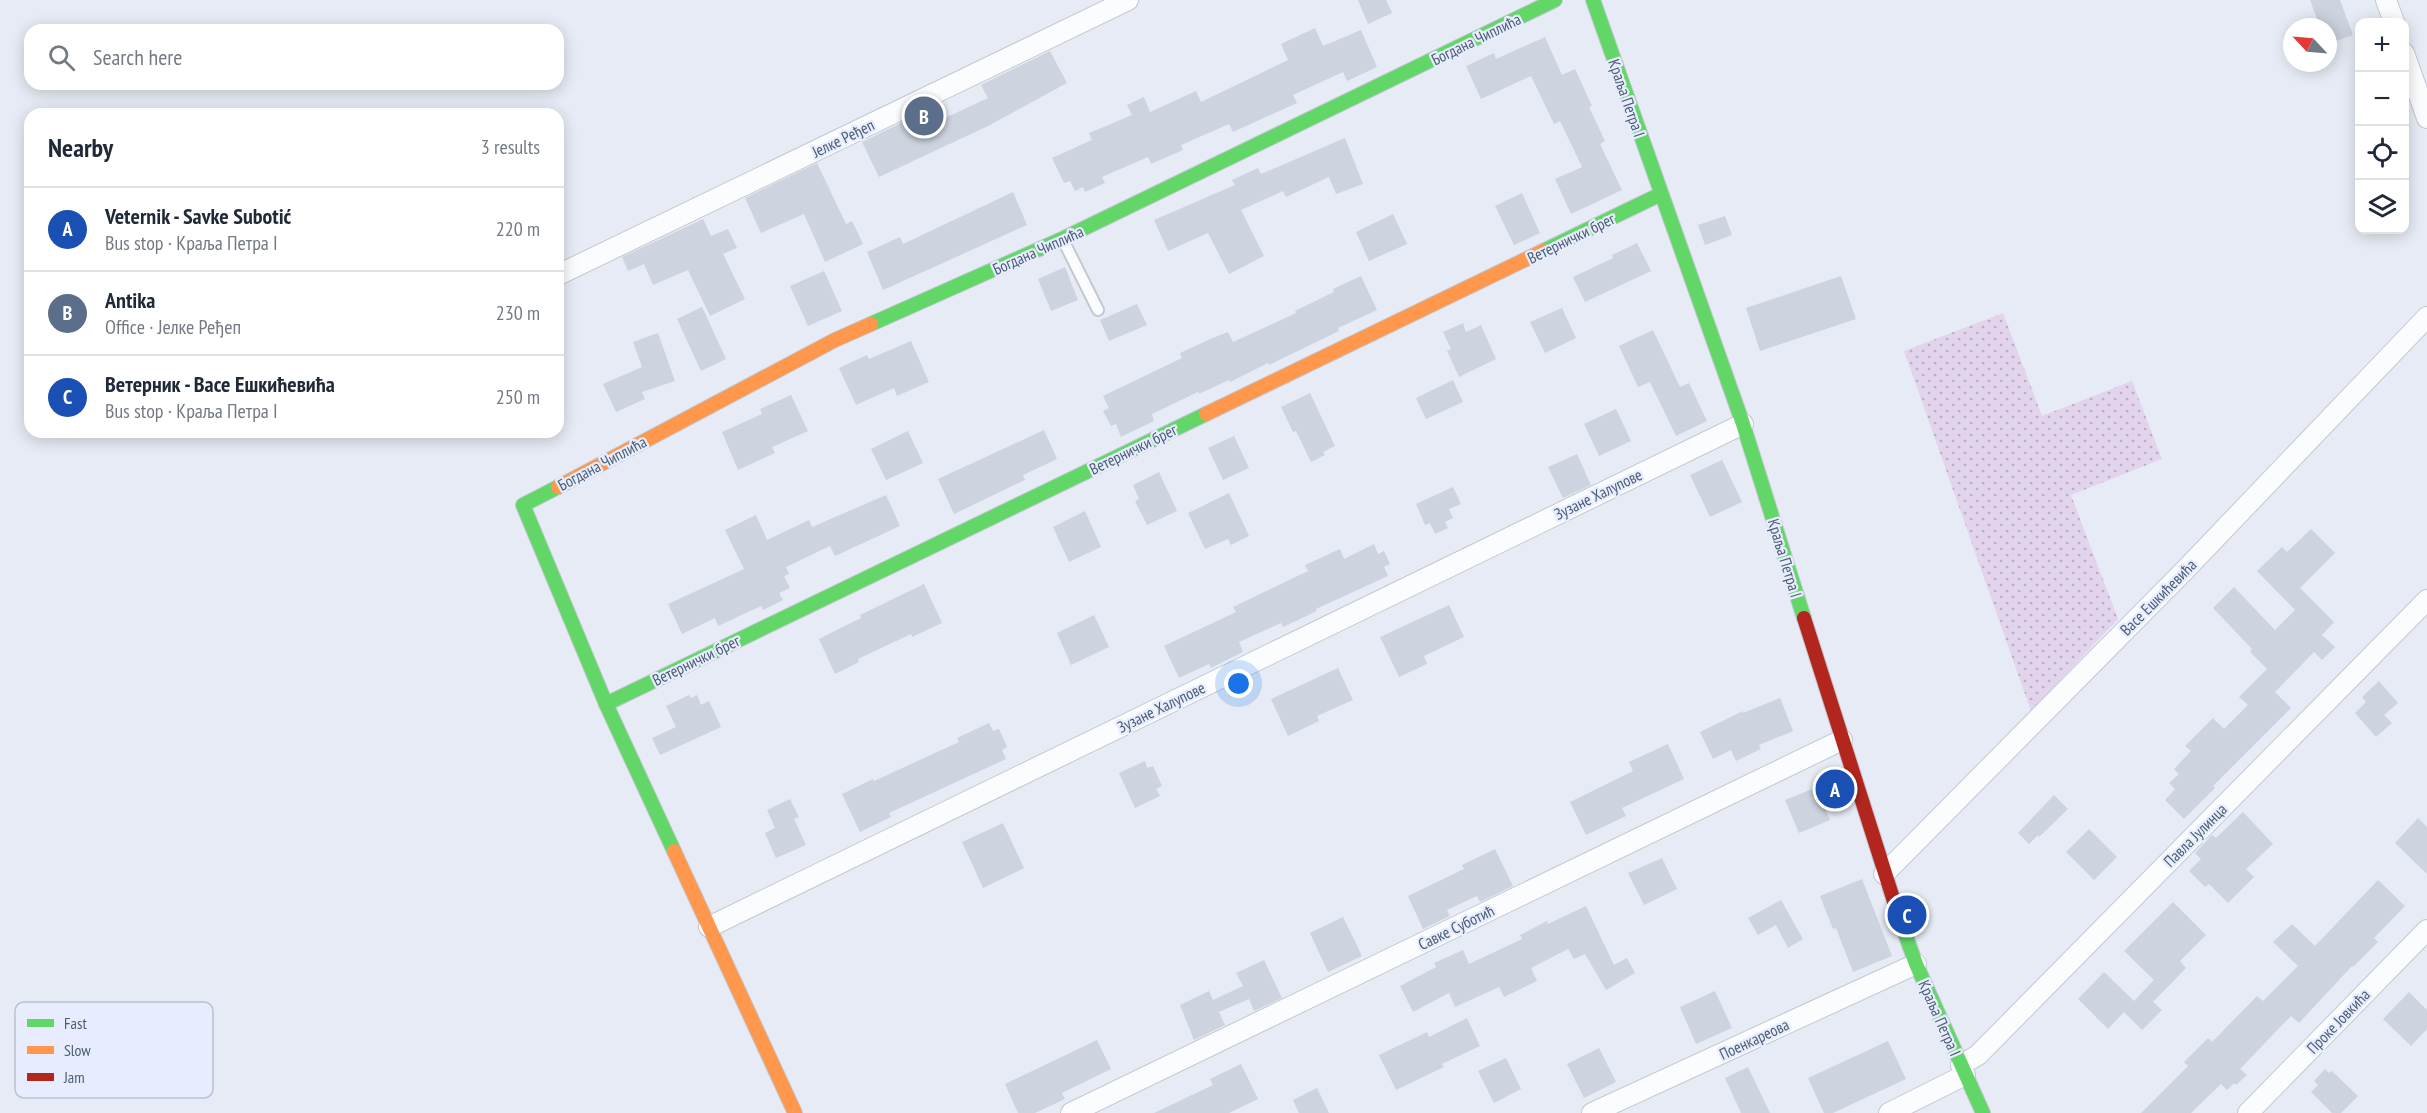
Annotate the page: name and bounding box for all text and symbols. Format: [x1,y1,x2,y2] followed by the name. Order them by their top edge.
[1428,9,1524,69] street label: Богдана Чиплића
[2283,18,2337,72] north arrow
[2355,18,2409,234] map controls
[2355,18,2409,72] button: +
[24,24,564,90] search box
[45,41,78,74] icon: search
[93,43,182,71] text: Search here
[1604,56,1650,140] street label: Краља Петра I
[2355,72,2409,126] button: −
[904,94,944,138] pin: B
[808,114,877,162] street label: Јелке Ређеп
[2355,126,2409,180] button: locate
[48,131,113,164] text: Nearby
[481,134,540,160] text: 3 results
[2355,180,2409,234] button: layers
[105,202,291,230] text: Veternik - Savke Subotić
[1524,208,1618,268] street label: Ветернички брег
[62,216,73,242] text: A
[496,216,540,242] text: 220 m
[989,221,1087,279] street label: Богдана Чиплића
[105,230,278,256] text: Bus stop · Краља Петра I
[105,286,155,314] text: Antika
[63,300,72,326] text: B
[496,300,540,326] text: 230 m
[105,314,241,340] text: Office · Јелке Ређеп
[105,370,335,398] text: Ветерник - Васе Ешкићевића
[63,384,72,410] text: C
[496,384,540,410] text: 250 m
[105,398,278,424] text: Bus stop · Краља Петра I
[1086,419,1180,479] street label: Ветернички брег
[554,431,650,495] street label: Богдана Чиплића
[1551,464,1645,524] street label: Зузане Халупове
[1764,516,1806,600] street label: Краља Петра I
[2116,555,2200,639] street label: Васе Ешкићевића
[649,630,743,690] street label: Ветернички брег
[1224,669,1253,698] your location
[1114,677,1208,737] street label: Зузане Халупове
[1816,766,1854,812] pin: A
[2159,799,2231,871] street label: Павла Јулинца
[1888,892,1926,938] pin: C
[1415,900,1497,954] street label: Савке Суботић
[1914,977,1966,1059] street label: Краља Петра I
[2302,984,2374,1058] street label: Проке Јовкића
[15,1002,213,1098] legend
[64,1013,87,1033] text: Fast
[1716,1014,1792,1064] street label: Поенкареова
[64,1040,91,1060] text: Slow
[63,1067,85,1087] text: Jam

